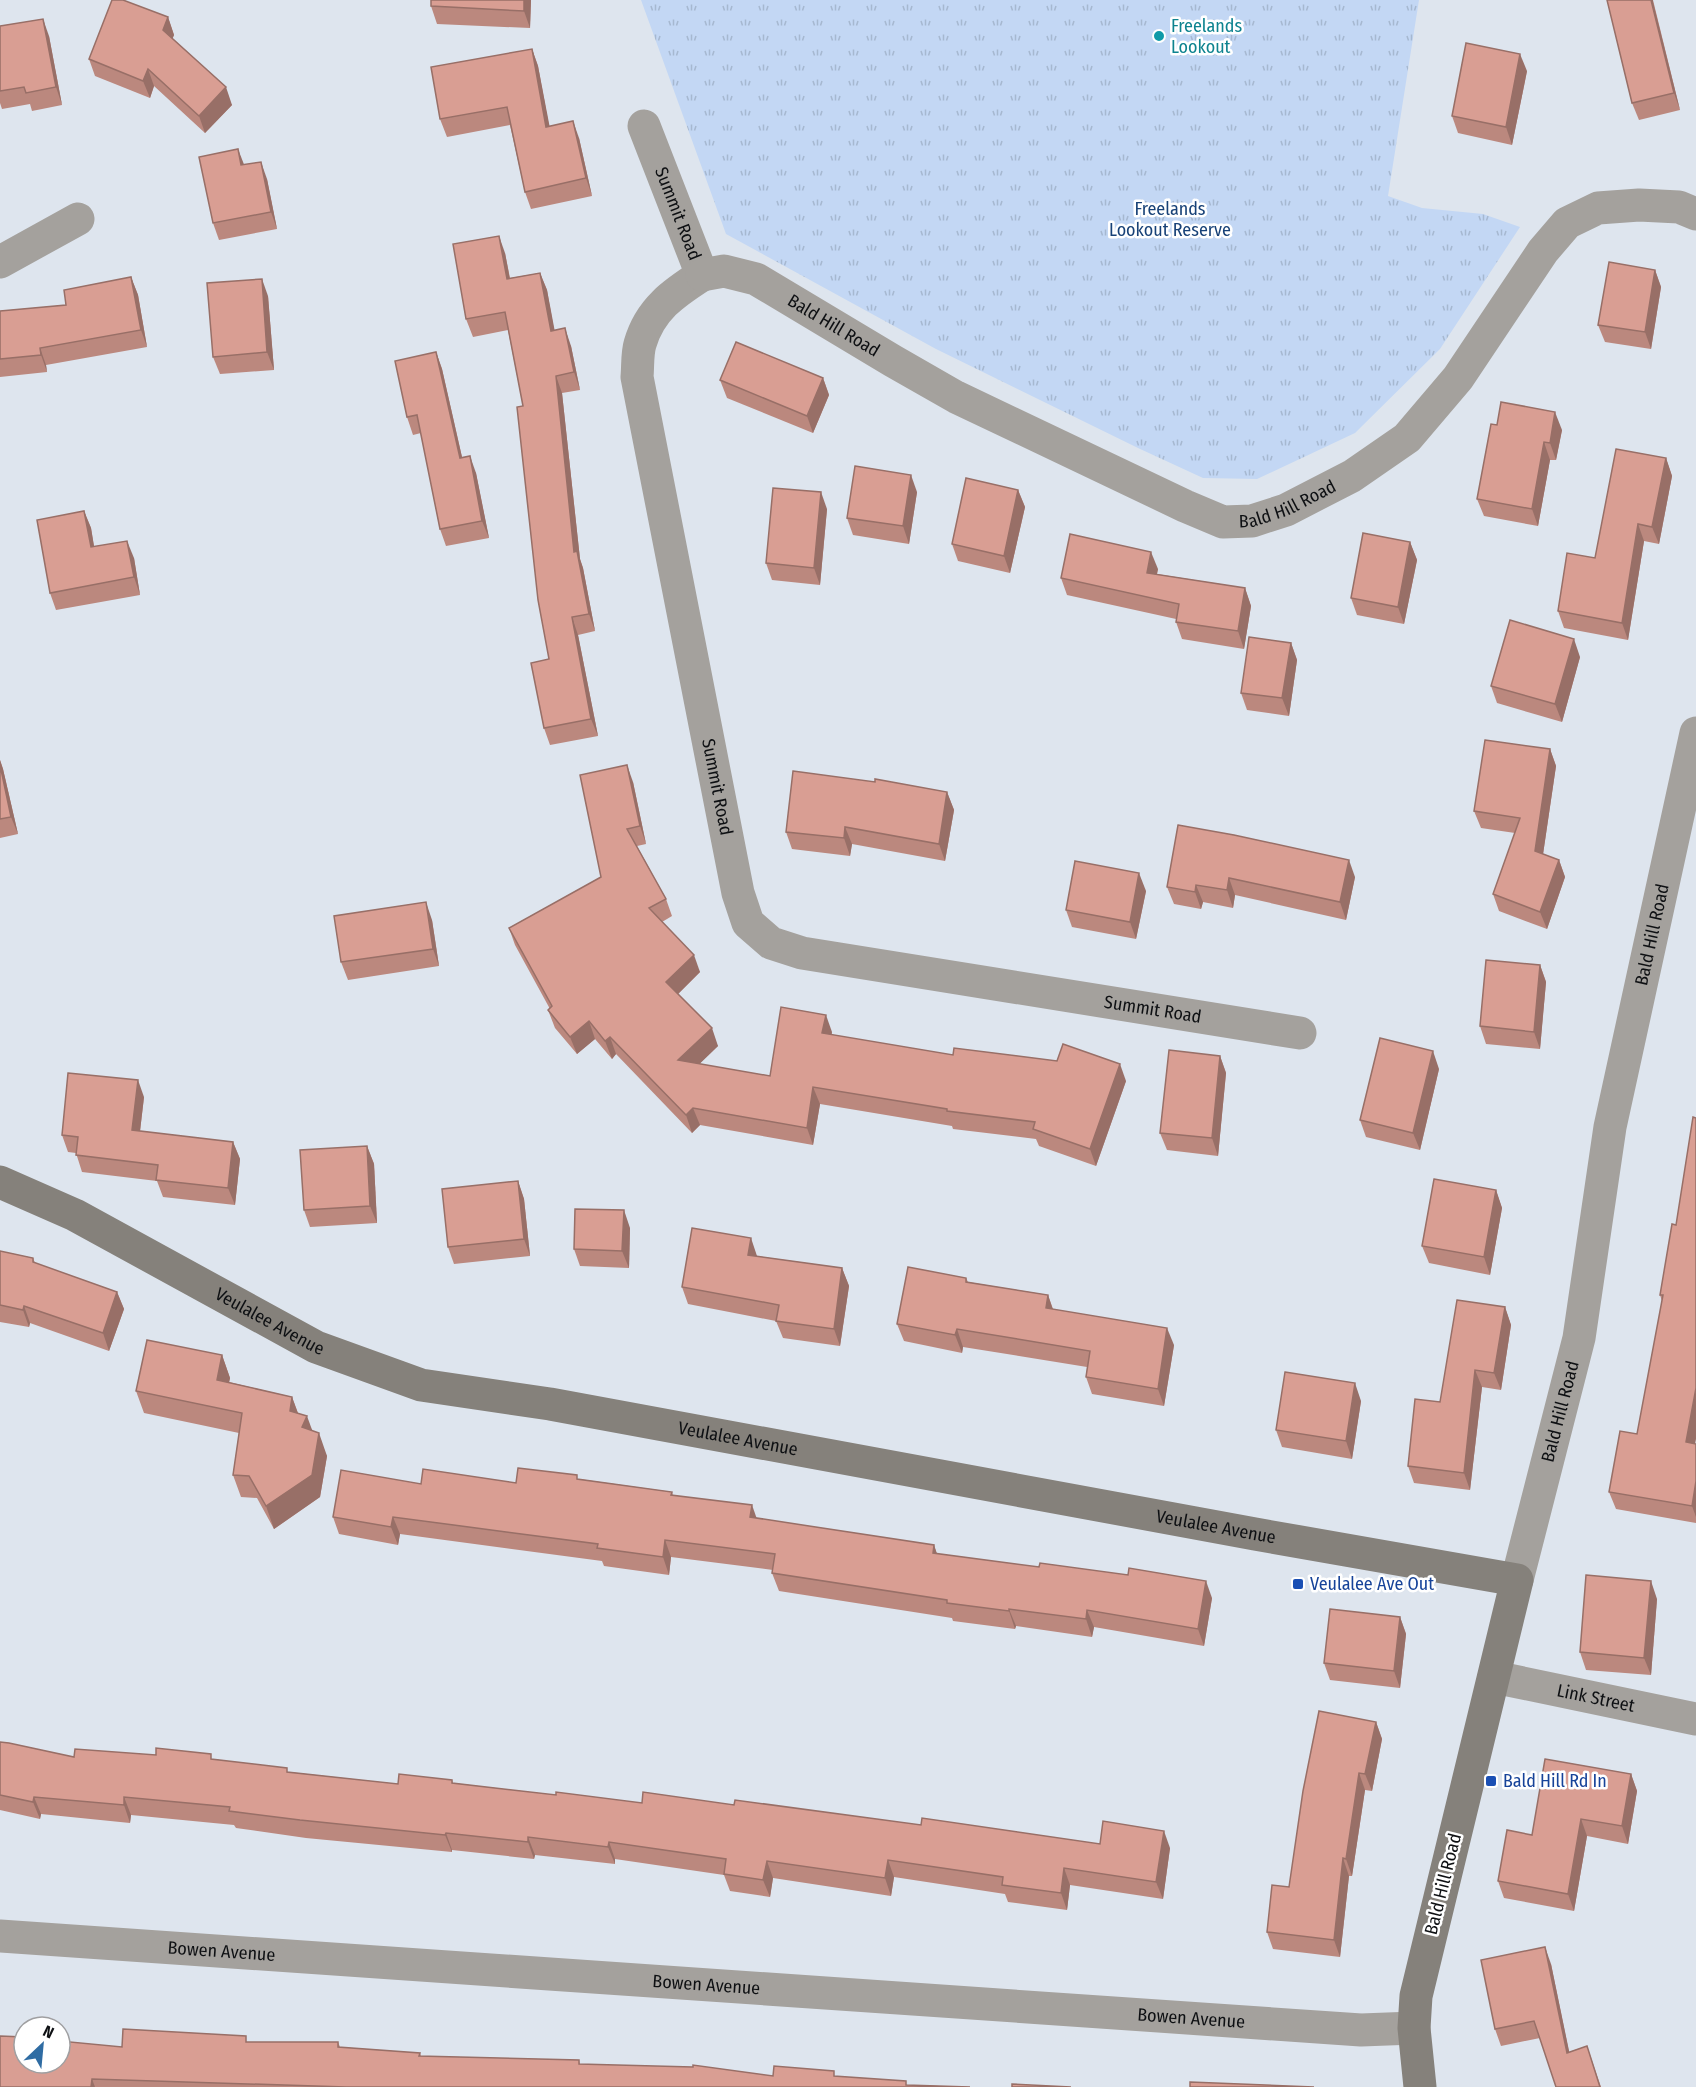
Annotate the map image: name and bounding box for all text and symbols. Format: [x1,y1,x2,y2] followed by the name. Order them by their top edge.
[1171,15,1242,58] place label: Freelands Lookout
[1152,29,1166,43] marker: Freelands Lookout
[650,164,706,263] street label: Summit Road
[1109,198,1231,241] park label: Freelands Lookout Reserve
[784,290,884,362] street label: Bald Hill Road
[1238,475,1340,533] street label: Bald Hill Road
[697,737,737,837] street label: Summit Road
[1630,882,1674,988] street label: Bald Hill Road
[1103,991,1203,1028] street label: Summit Road
[211,1283,327,1360] street label: Veulalee Avenue
[1537,1359,1584,1464] street label: Bald Hill Road
[676,1417,800,1461] street label: Veulalee Avenue
[1154,1505,1278,1548] street label: Veulalee Avenue
[1310,1573,1434,1595] place label: Veulalee Ave Out
[1291,1577,1305,1591] marker: Veulalee Ave Out
[1555,1679,1637,1717] street label: Link Street
[1503,1770,1607,1792] place label: Bald Hill Rd In
[1484,1774,1498,1788] marker: Bald Hill Rd In
[1420,1831,1466,1937] street label: Bald Hill Road
[167,1937,276,1966] street label: Bowen Avenue
[652,1970,761,1999] street label: Bowen Avenue
[1137,2004,1246,2033] street label: Bowen Avenue
[12,2015,72,2075] north arrow
[40,2021,57,2043] text: N

